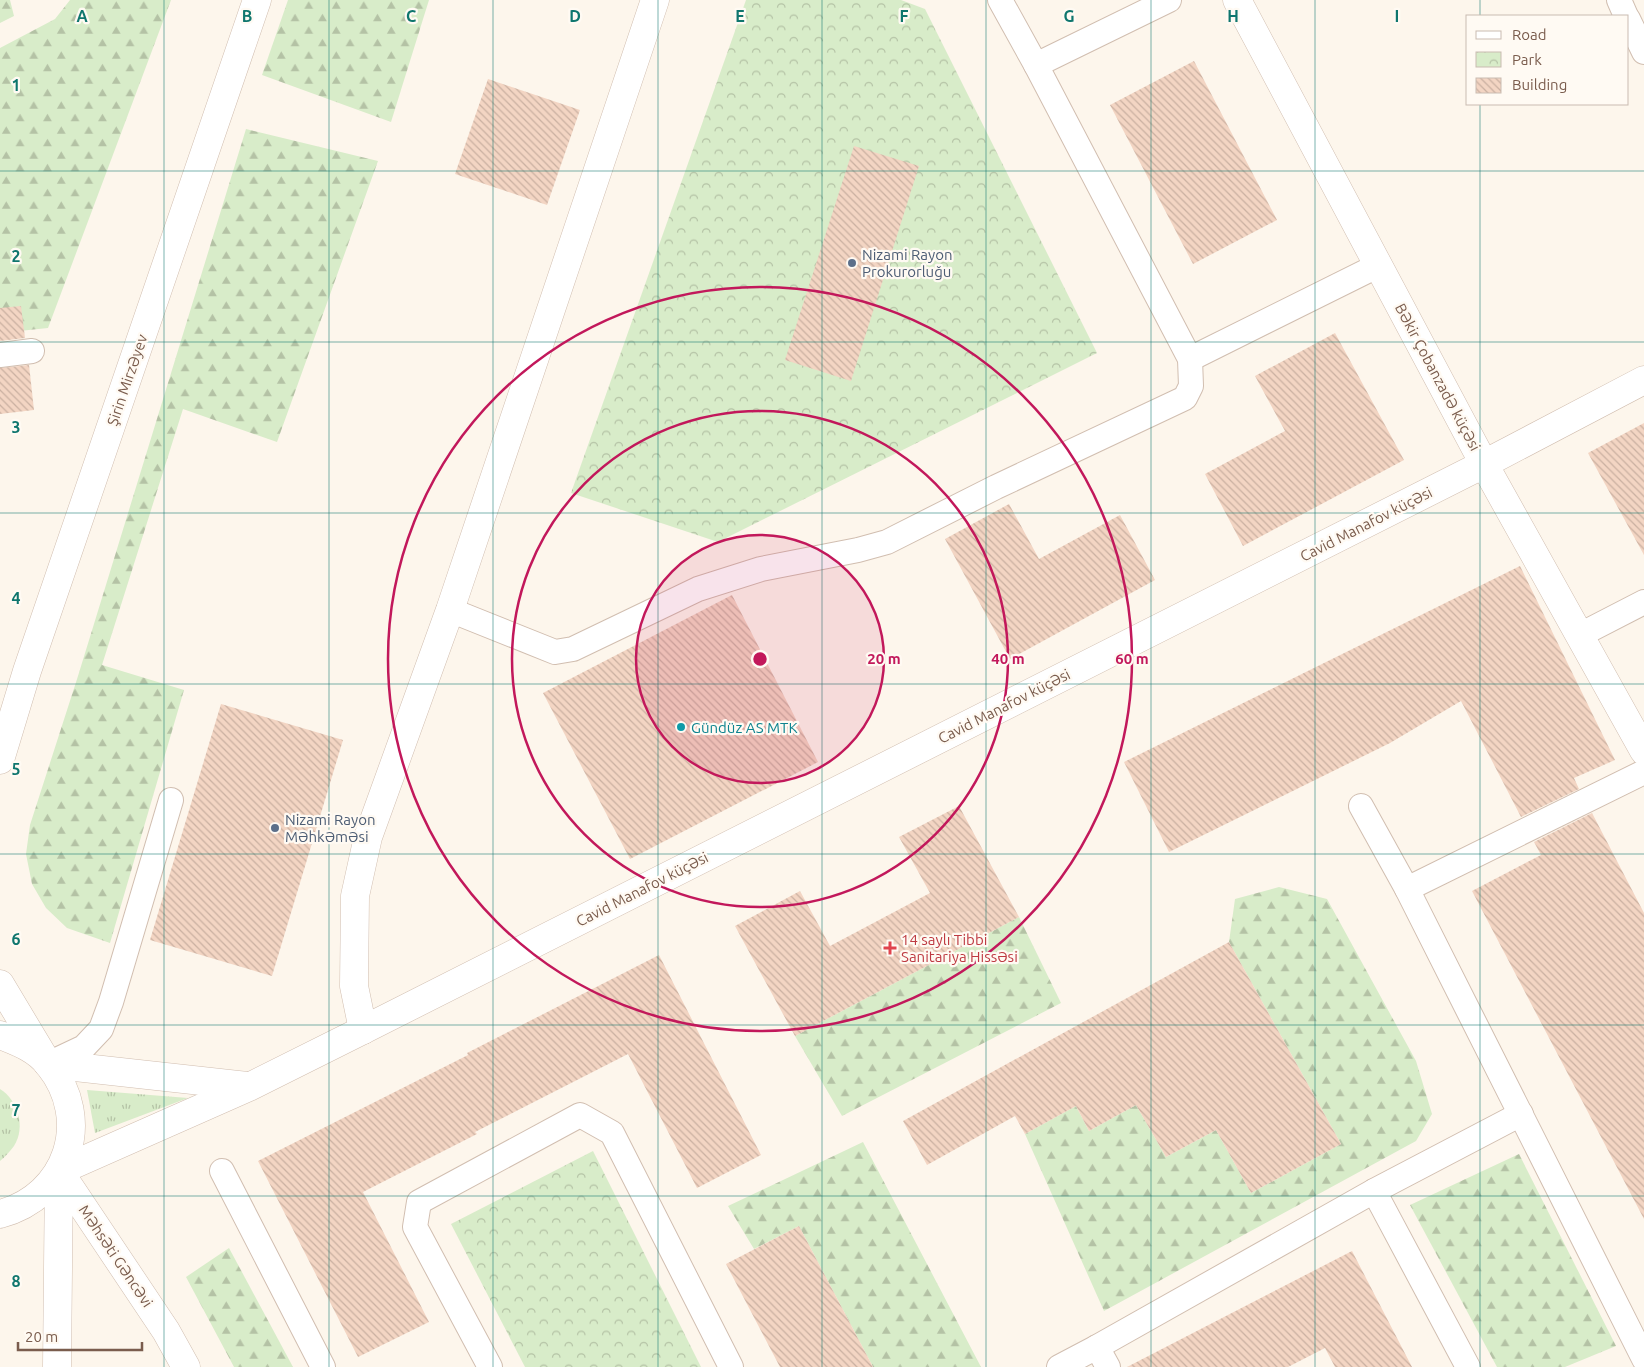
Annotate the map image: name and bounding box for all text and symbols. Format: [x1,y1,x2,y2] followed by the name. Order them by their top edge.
[76,7,88,25] text: A
[242,7,252,25] text: B
[406,7,416,25] text: C
[569,7,581,25] text: D
[735,7,745,25] text: E
[900,7,909,25] text: F
[1063,7,1075,25] text: G
[1227,7,1239,25] text: H
[1395,7,1399,25] text: I
[1466,15,1629,105] legend
[1512,26,1547,43] text: Road
[1512,51,1542,68] text: Park
[11,76,21,94] text: 1
[1512,76,1567,93] text: Building
[862,246,953,280] place label: Nizami Rayon Prokurorluğu
[11,247,21,265] text: 2
[846,257,858,269] marker: Nizami Rayon Prokurorluğu
[1392,300,1484,454] street label: Bəkir Çobanzadə küçəsi
[103,331,151,428] street label: Şirin Mirzəyev
[11,418,21,436] text: 3
[1297,483,1435,565] street label: Cavid Manafov küçəsi
[11,589,21,607] text: 4
[751,650,769,668] centre of rings
[867,650,901,667] text: 20 m
[991,650,1025,667] text: 40 m
[1115,650,1149,667] text: 60 m
[935,665,1073,747] street label: Cavid Manafov küçəsi
[691,719,798,736] place label: Gündüz AS MTK
[675,721,687,733] marker: Gündüz AS MTK
[11,760,21,778] text: 5
[285,811,376,845] place label: Nizami Rayon Məhkəməsi
[269,822,281,834] marker: Nizami Rayon Məhkəməsi
[573,848,711,930] street label: Cavid Manafov küçəsi
[11,930,21,948] text: 6
[901,931,1018,965] place label: 14 saylı Tibbi Sanitariya Hissəsi
[883,941,897,955] marker: 14 saylı Tibbi Sanitariya Hissəsi
[11,1101,21,1119] text: 7
[76,1202,156,1310] street label: Məhsəti Gəncəvi
[11,1272,21,1290] text: 8
[18,1320,141,1352] scale bar
[25,1328,58,1345] text: 20 m

